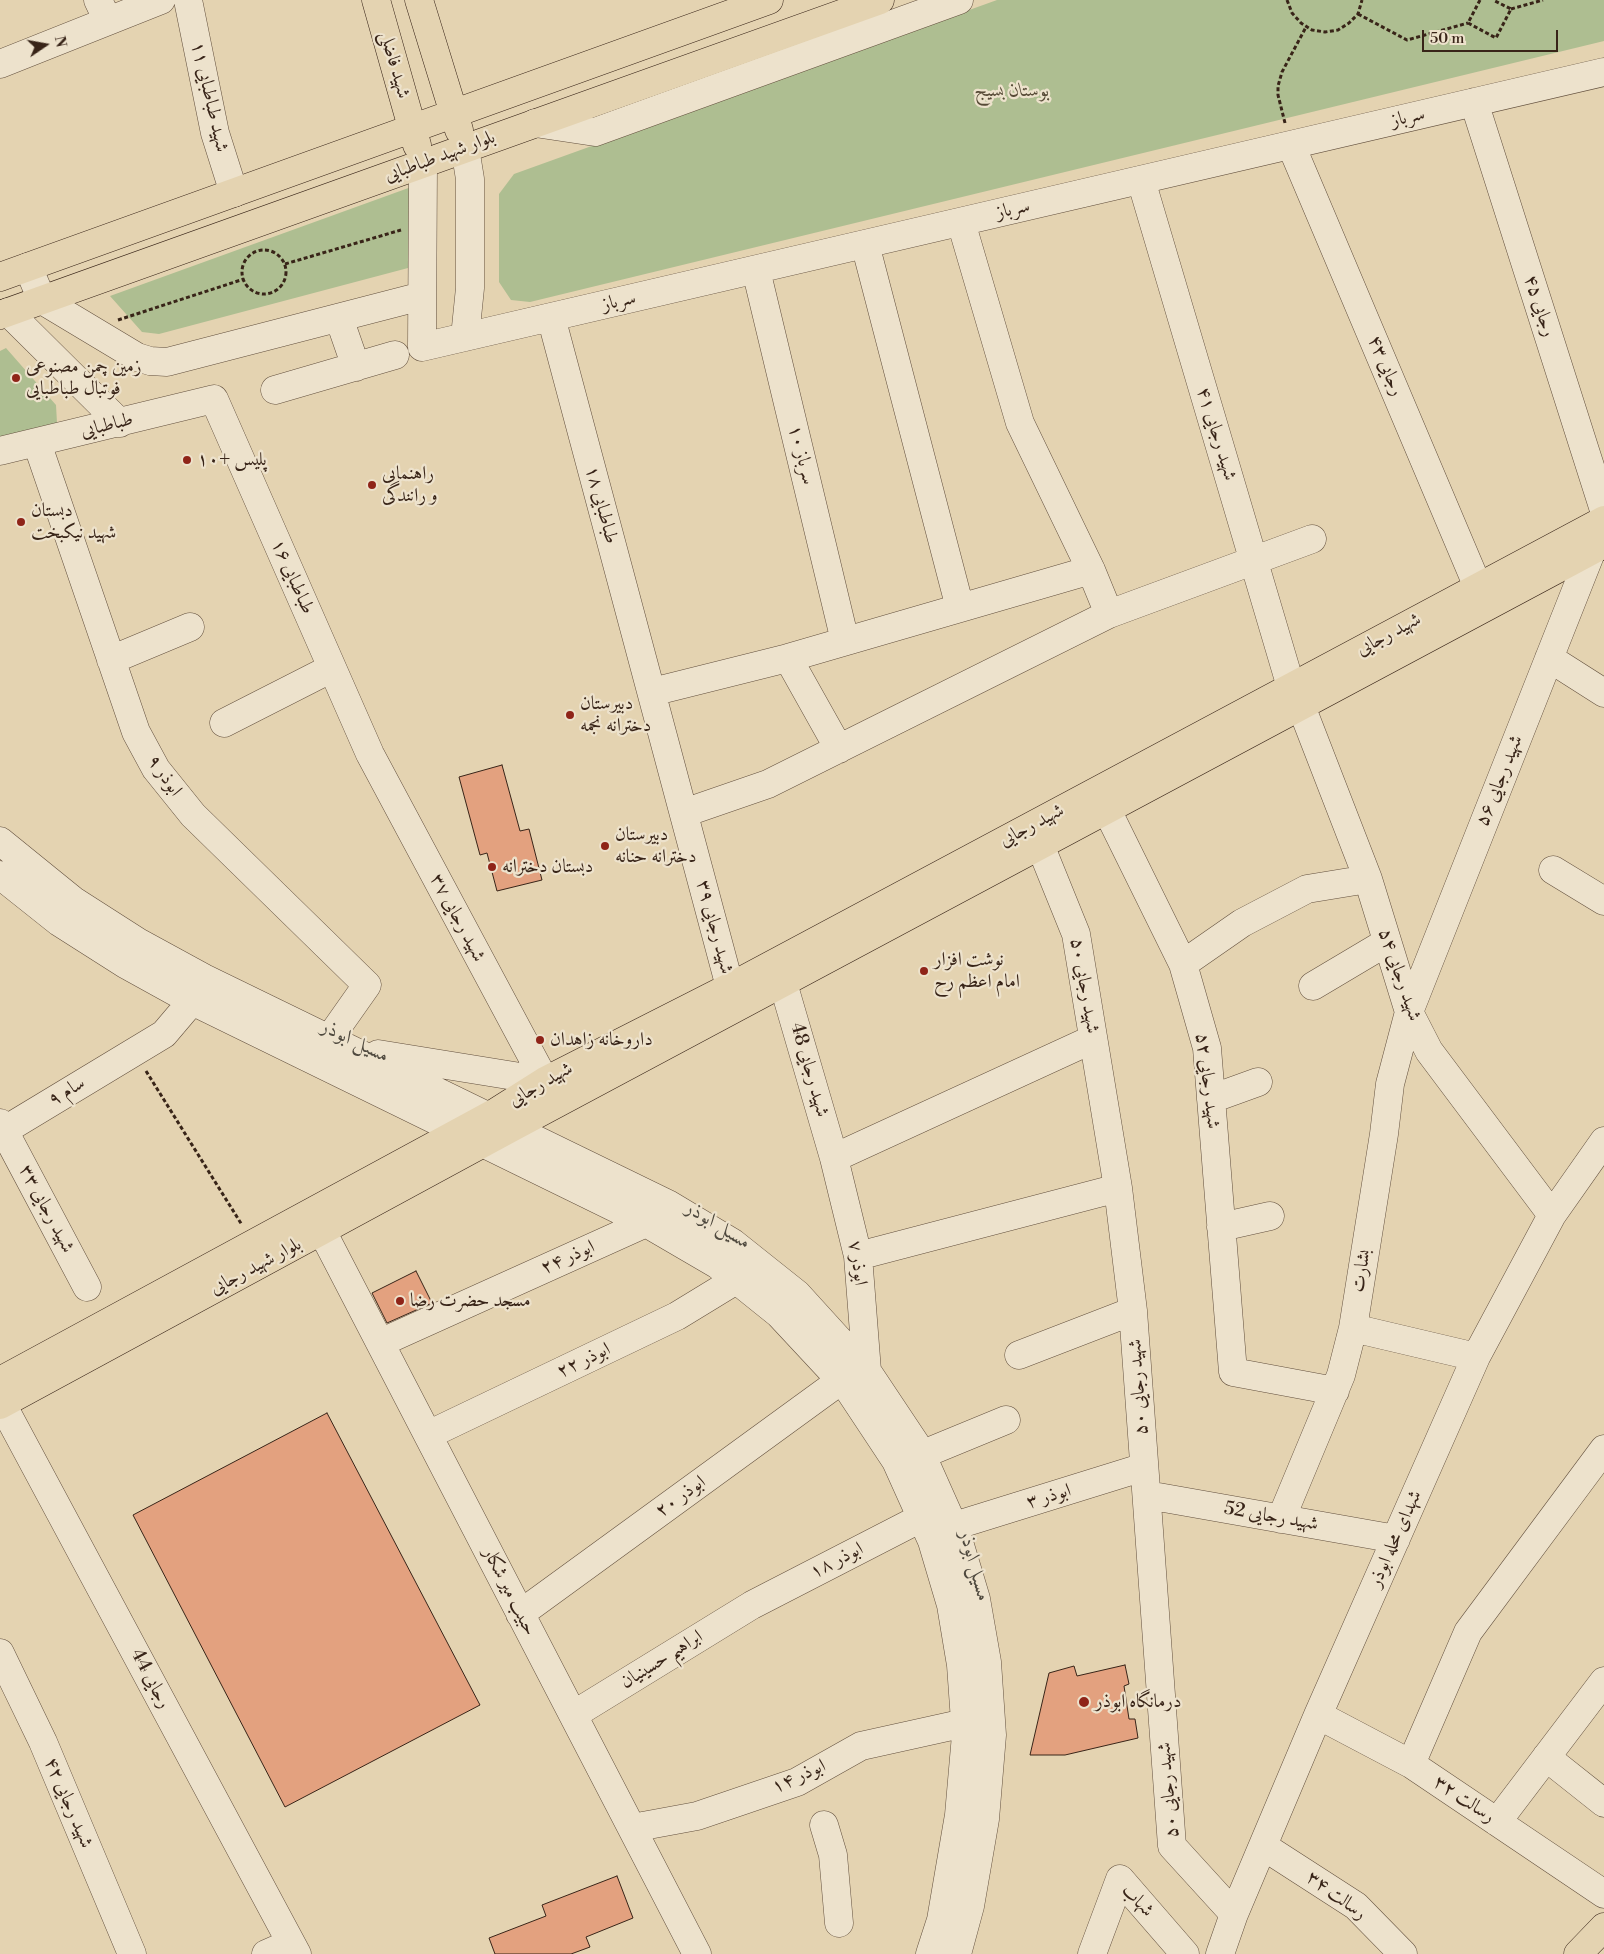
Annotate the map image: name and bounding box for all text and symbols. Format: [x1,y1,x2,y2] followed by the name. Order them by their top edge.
[20,20,70,70] north arrow
[1424,20,1560,52] scale bar
[374,29,414,101] street label: شهید فاضلی
[1430,29,1464,48] text: 50 m
[50,35,70,49] text: N
[185,40,233,154] street label: شهید طباطبایی ۱۱
[974,80,1050,102] park label: بوستان بسیج
[1389,103,1427,133] street label: سرباز
[381,126,499,188] street label: بلوار شهید طباطبایی
[994,195,1032,225] street label: سرباز
[1518,272,1560,340] street label: رجایی ۴۵
[600,287,638,317] street label: سرباز
[1362,332,1408,400] street label: رجایی ۴۳
[26,356,141,400] place label: زمین چمن مصنوعی فوتبال طباطبایی
[10,372,22,384] marker: زمین چمن مصنوعی فوتبال طباطبایی
[1191,385,1241,483] street label: شهید رجایی ۴۱
[78,408,136,444] street label: طباطبایی
[783,423,819,487] street label: سرباز ۱۰
[197,449,267,471] place label: پلیس +۱۰
[181,454,193,466] marker: پلیس +۱۰
[382,463,437,507] place label: راهنمایی و رانندگی
[580,464,622,546] street label: طباطبایی ۱۸
[366,479,378,491] marker: راهنمایی و رانندگی
[31,500,116,544] place label: دبستان شهید نیکبخت
[15,516,27,528] marker: دبستان شهید نیکبخت
[265,536,319,618] street label: طباطبایی ۱۶
[1353,608,1425,662] street label: شهید رجایی
[580,693,651,737] place label: دبیرستان دخترانه نجمه
[564,709,576,721] marker: دبیرستان دخترانه نجمه
[1471,732,1529,830] street label: شهید رجایی ۵۶
[142,751,186,801] street label: ابوذر ۹
[996,799,1068,853] street label: شهید رجایی
[615,824,697,868] place label: دبیرستان دخترانه حنانه
[599,840,611,852] marker: دبیرستان دخترانه حنانه
[502,856,593,878] place label: دبستان دخترانه
[486,861,498,873] marker: دبستان دخترانه
[424,870,490,966] street label: شهید رجایی ۳۷
[691,878,737,976] street label: شهید رجایی ۳۹
[1373,926,1425,1024] street label: شهید رجایی ۵۴
[1064,937,1104,1035] street label: شهید رجایی ۵۰
[934,949,1020,993] place label: نوشت افزار امام اعظم رح
[918,965,930,977] marker: نوشت افزار امام اعظم رح
[317,1015,393,1069] water label: مسیل ابوذر
[785,1020,833,1120] street label: شهید رجایی 48
[550,1029,653,1051] place label: داروخانه زاهدان
[1190,1032,1224,1130] street label: شهید رجایی ۵۲
[534,1034,546,1046] marker: داروخانه زاهدان
[505,1058,577,1112] street label: شهید رجایی
[45,1072,89,1112] street label: سام ۹
[13,1161,79,1257] street label: شهید رجایی ۳۳
[681,1196,755,1256] water label: مسیل ابوذر
[206,1233,306,1301] street label: بلوار شهید رجایی
[538,1236,598,1280] street label: ابوذر ۲۴
[843,1239,871,1287] street label: ابوذر ۷
[1347,1248,1377,1294] street label: بشارت
[410,1290,531,1312] place label: مسجد حضرت رضا
[394,1295,406,1307] marker: مسجد حضرت رضا
[554,1338,614,1384] street label: ابوذر ۲۲
[1124,1338,1154,1436] street label: شهید رجایی ۵۰
[651,1471,711,1523] street label: ابوذر ۲۰
[1024,1479,1074,1515] street label: ابوذر ۳
[1364,1487,1428,1591] street label: شهدای محله ابوذر
[1222,1497,1320,1537] street label: شهید رجایی 52
[953,1528,995,1604] water label: مسیل ابوذر
[807,1538,867,1584] street label: ابوذر ۱۸
[477,1544,541,1640] street label: حبیب میر شکار
[617,1626,707,1694] street label: ابراهیم حسینیان
[125,1645,175,1713] street label: رجایی 44
[1095,1691,1181,1713] place label: درمانگاه ابوذر
[1077,1695,1091,1709] marker: درمانگاه ابوذر
[1153,1741,1185,1839] street label: شهید رجایی ۵۰
[39,1754,97,1852] street label: شهید رجایی ۴۲
[769,1755,829,1799] street label: ابوذر ۱۴
[1429,1771,1499,1829] street label: رسالت ۳۲
[1301,1867,1371,1925] street label: رسالت ۳۴
[1116,1880,1158,1922] street label: شهاب

